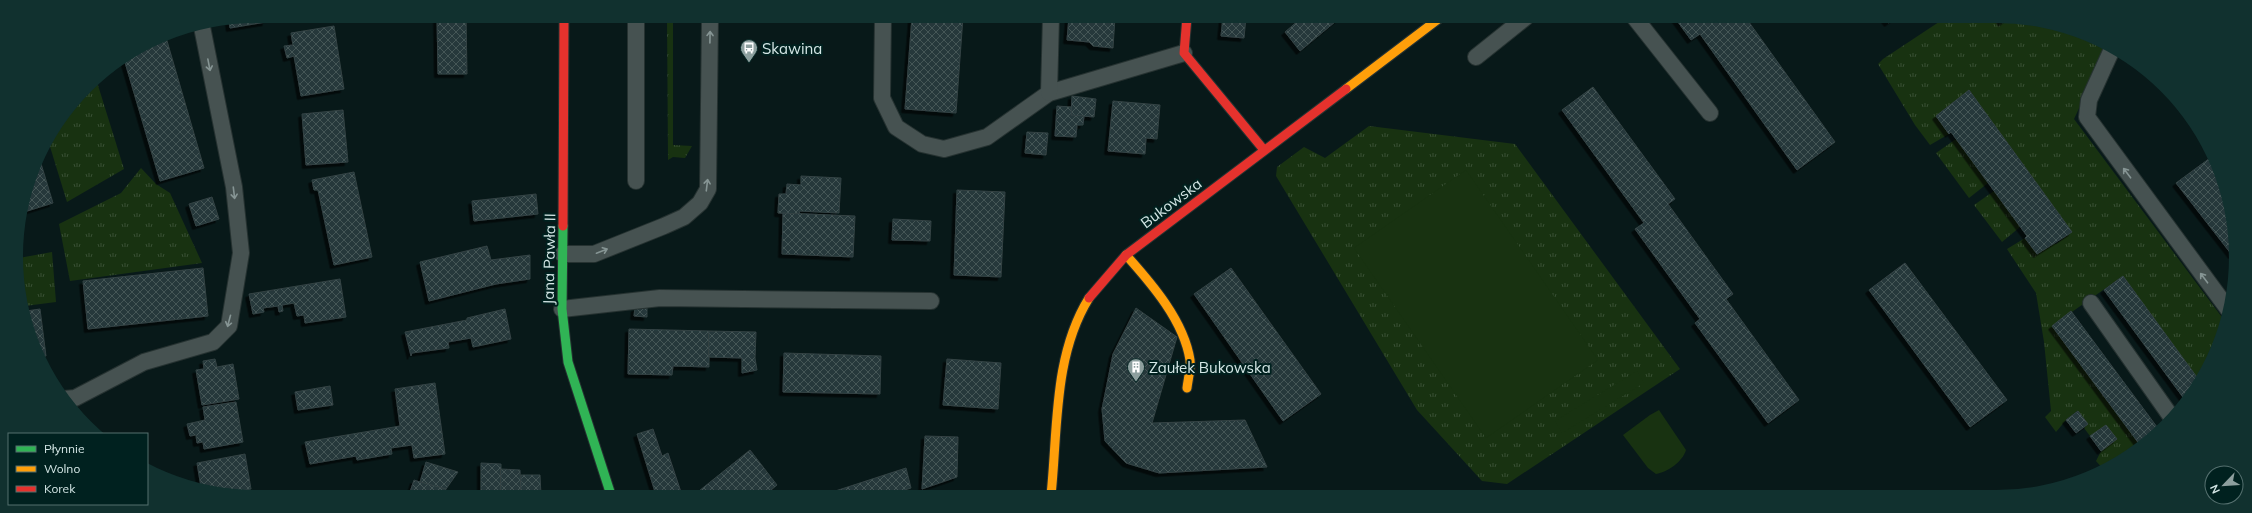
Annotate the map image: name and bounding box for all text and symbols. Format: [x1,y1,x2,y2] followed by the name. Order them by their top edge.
[706,31,714,44] one-way arrow
[739,38,759,63] bus stop icon: Skawina
[762,39,822,58] place label: Skawina
[206,58,214,71] one-way arrow
[2123,168,2131,179] one-way arrow
[1137,174,1205,232] street label: Bukowska
[703,179,711,192] one-way arrow
[230,186,238,199] one-way arrow
[539,213,559,305] street label: Jana Pawła II
[595,247,607,255] one-way arrow
[2200,272,2208,283] one-way arrow
[225,315,232,328] one-way arrow
[1126,357,1146,382] building icon: Zaułek Bukowska
[1149,358,1271,377] place label: Zaułek Bukowska
[8,433,148,505] legend
[44,441,85,456] text: Płynnie
[44,461,80,476] text: Wolno
[2204,465,2244,505] north arrow
[44,481,76,496] text: Korek
[2207,483,2223,496] text: N

